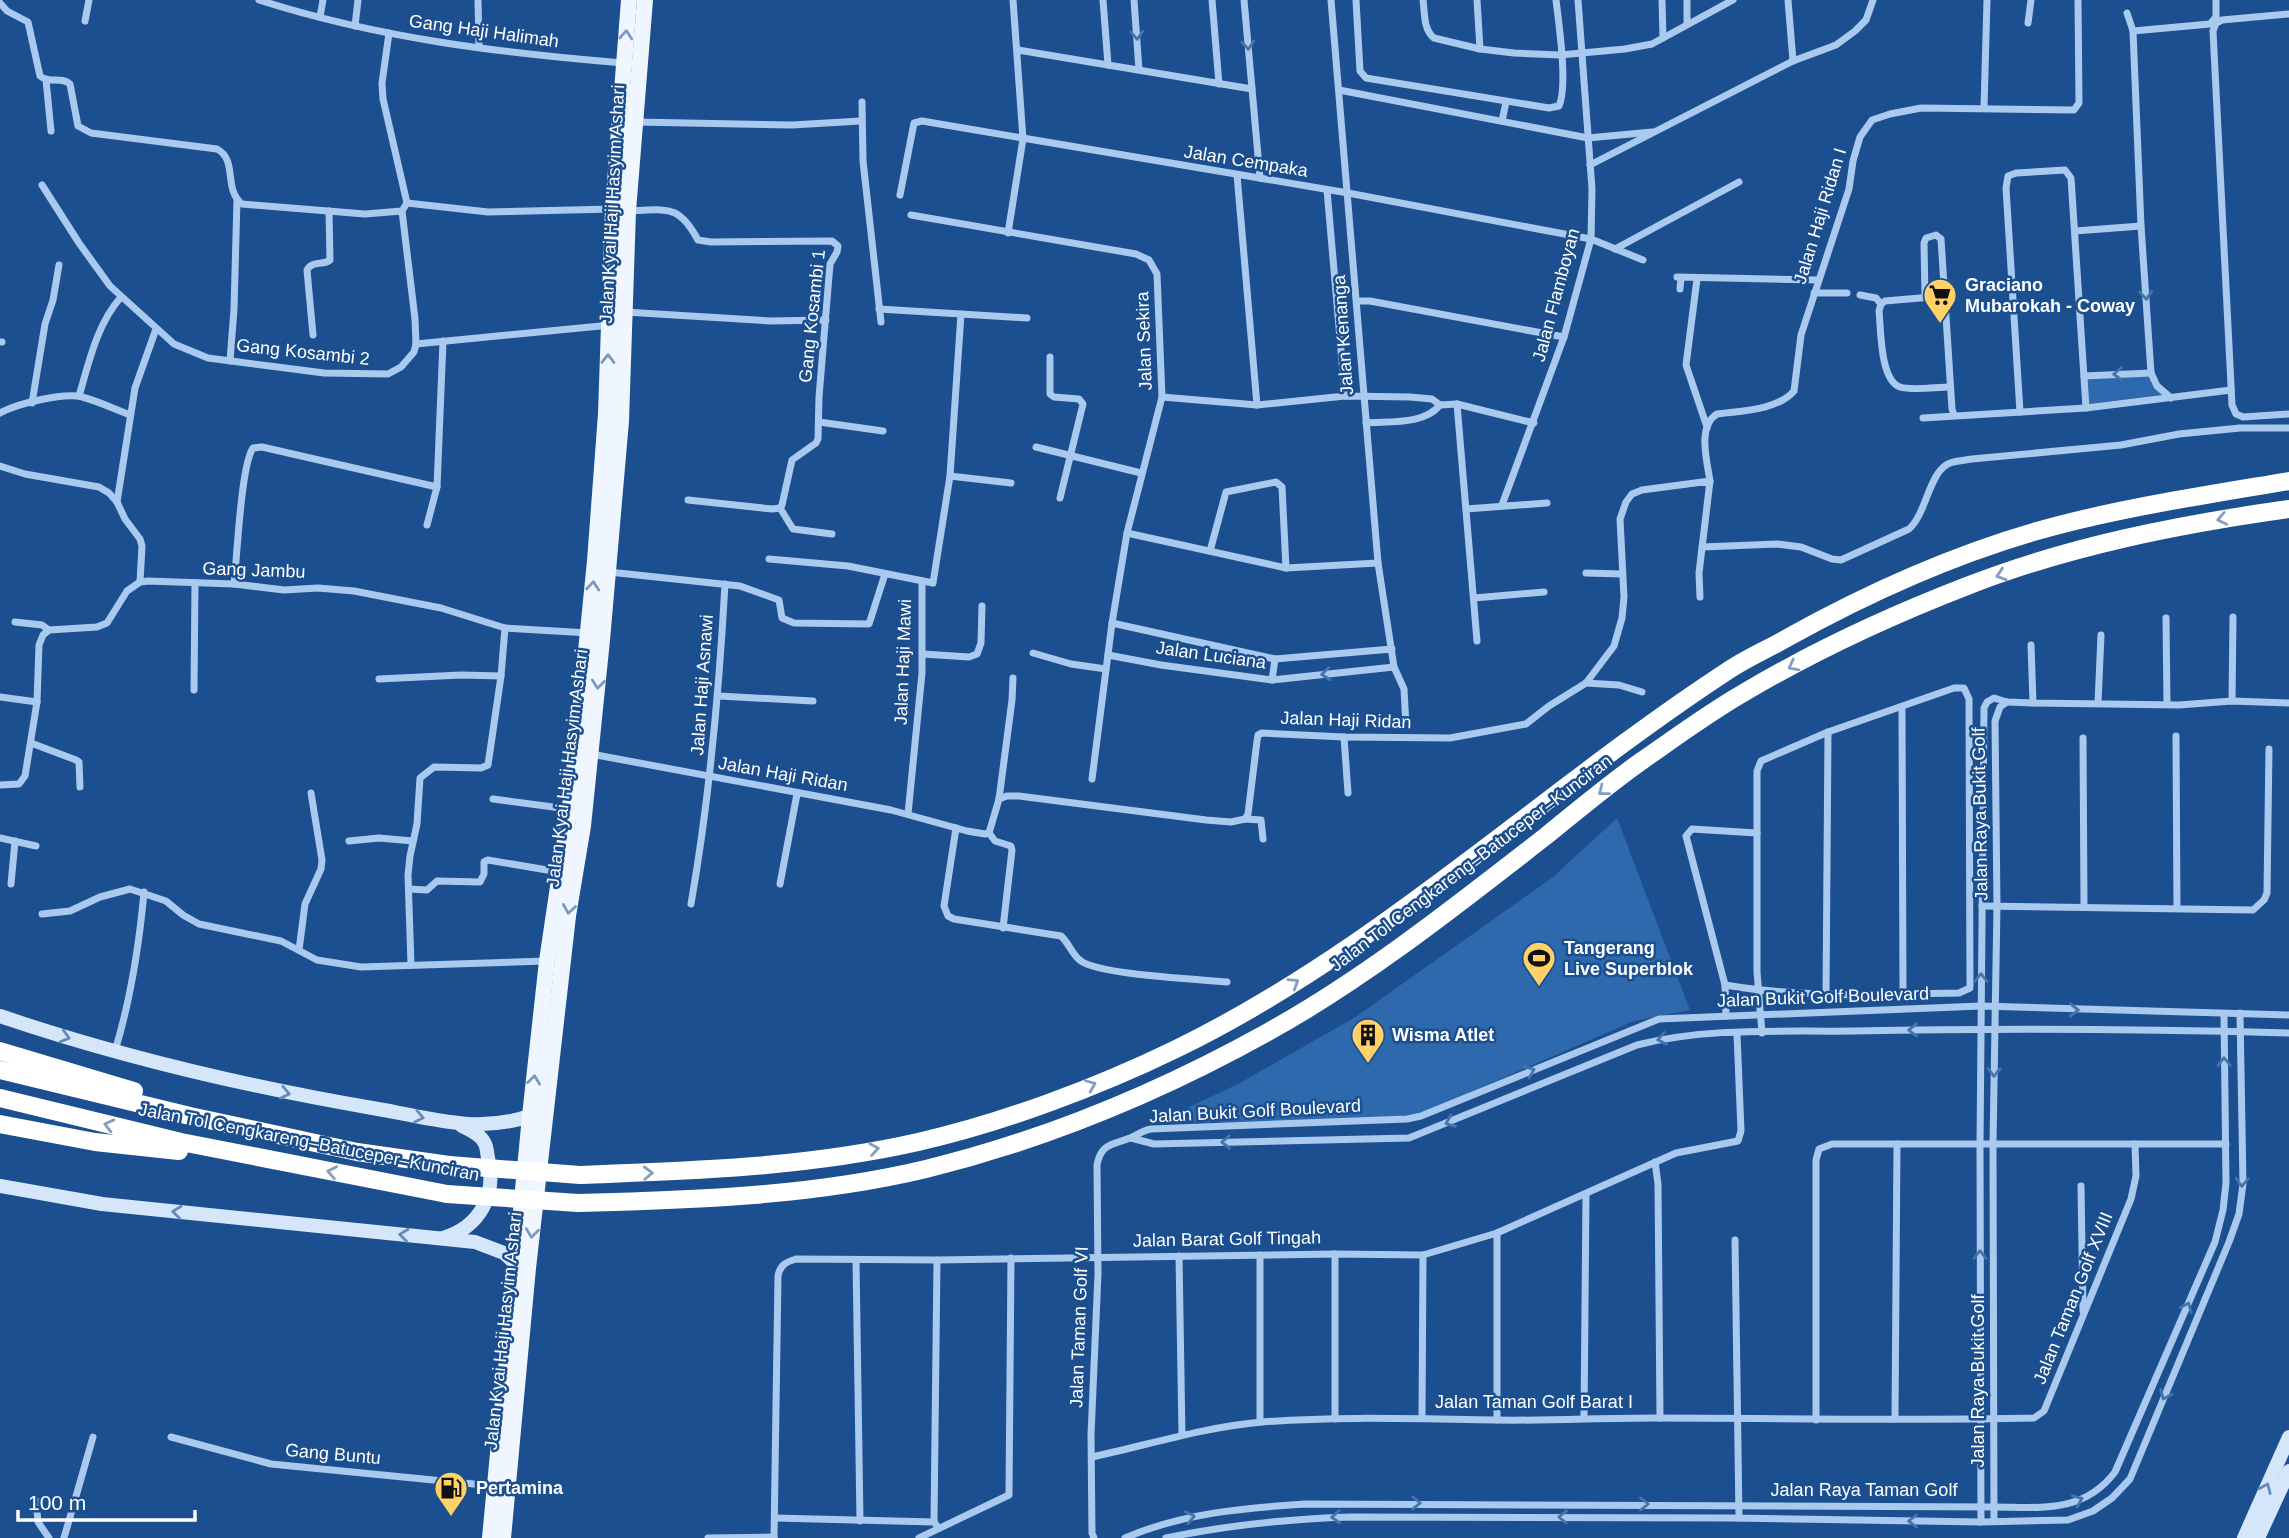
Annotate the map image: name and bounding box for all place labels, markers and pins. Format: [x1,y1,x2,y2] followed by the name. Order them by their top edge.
[1965,275,2135,316] place label: Graciano Mubarokah - Coway
[1921,276,1959,325] supermarket icon: Graciano Mubarokah - Coway
[1564,938,1694,979] place label: Tangerang Live Superblok
[1520,939,1558,988] sports icon: Tangerang Live Superblok
[1349,1016,1387,1065] building icon: Wisma Atlet
[1392,1025,1494,1045] place label: Wisma Atlet
[432,1469,470,1518] fuel station icon: Pertamina
[476,1478,564,1498] place label: Pertamina

